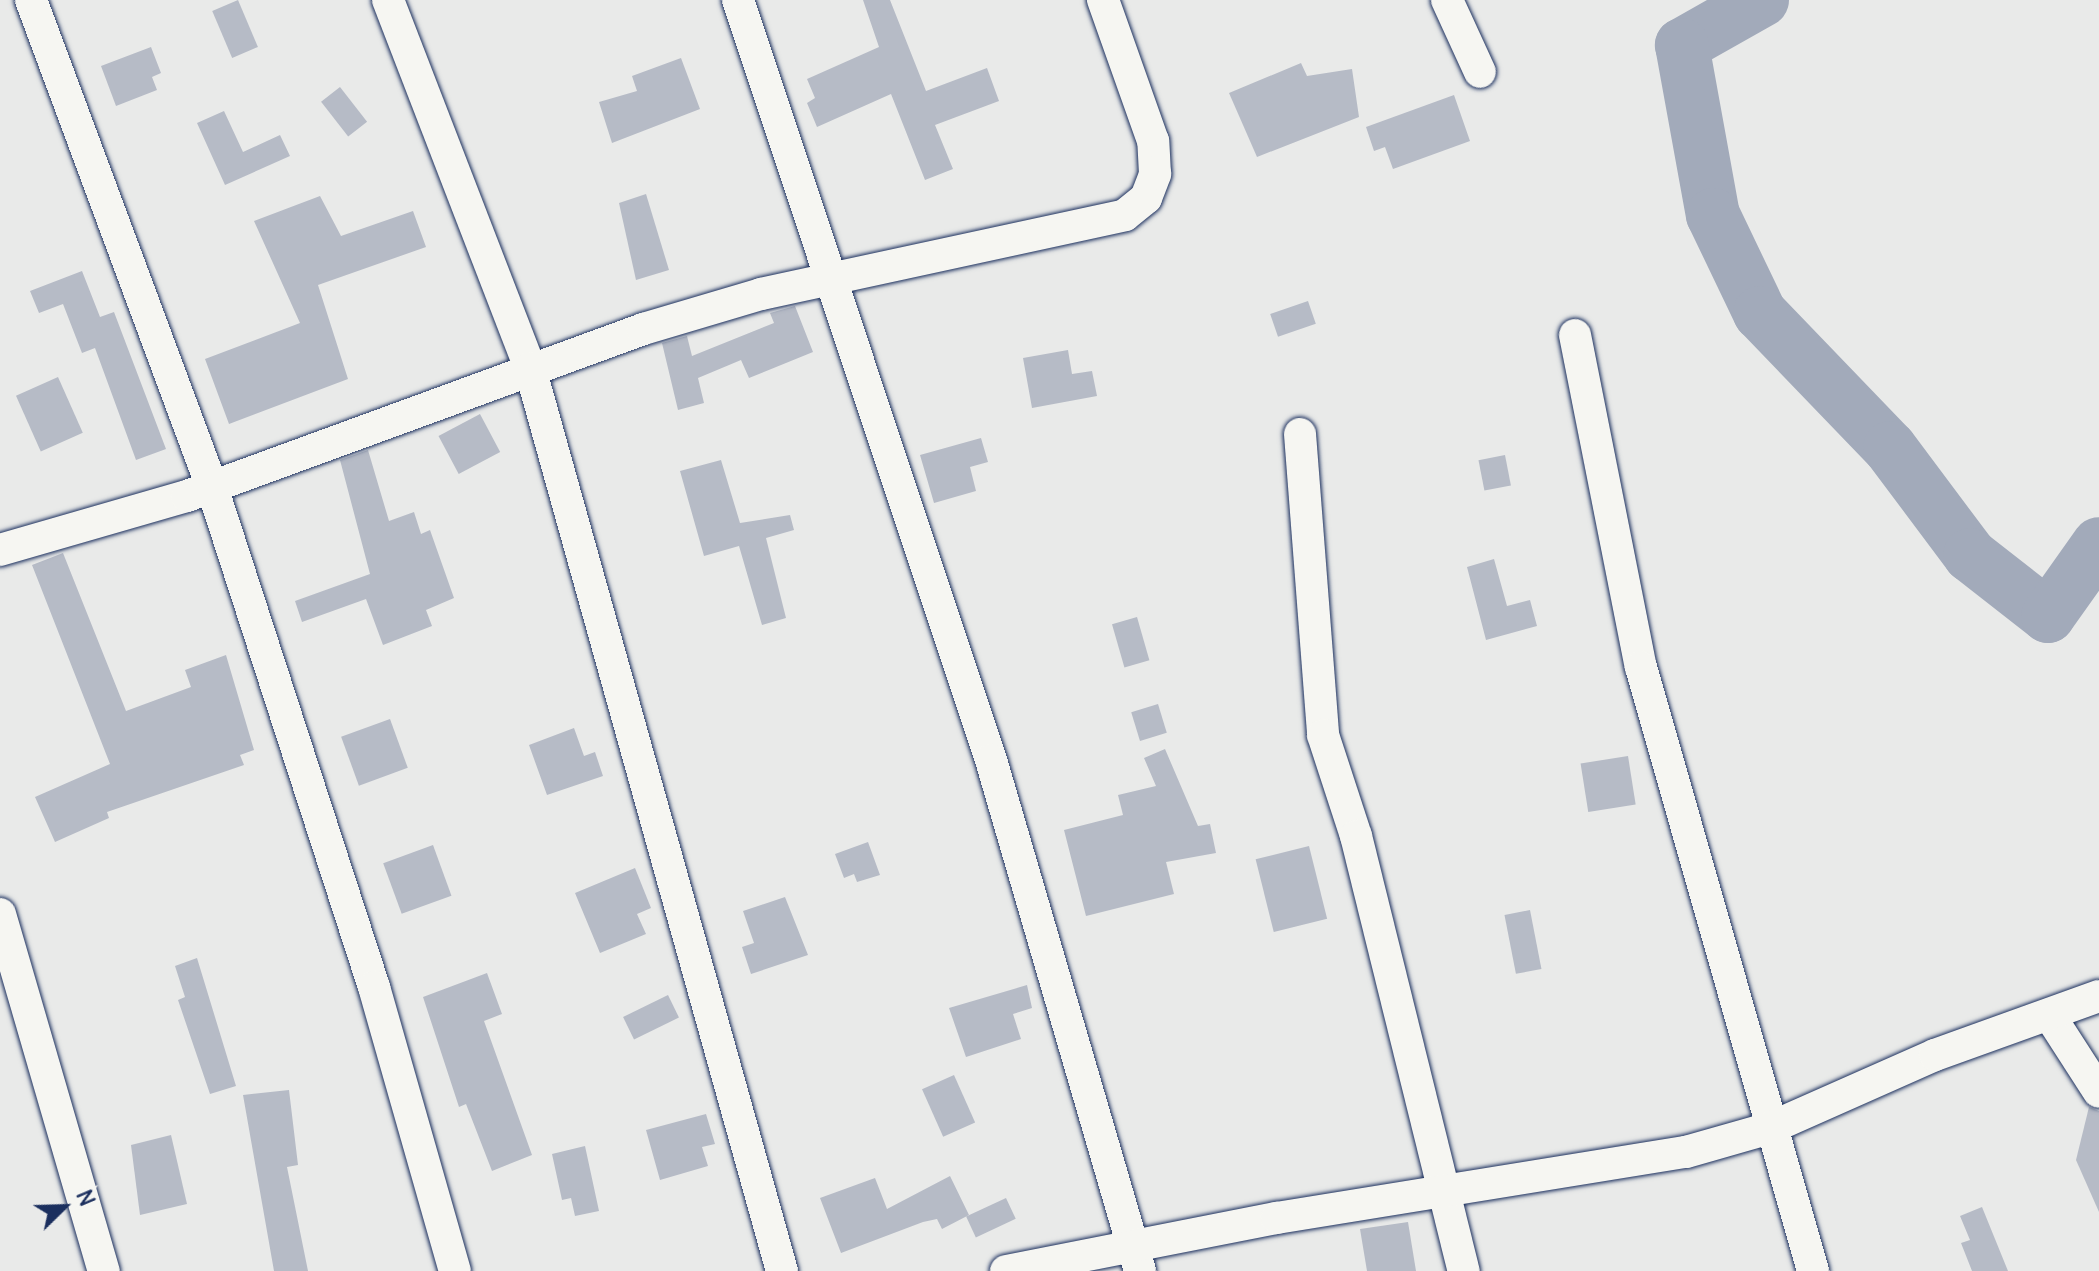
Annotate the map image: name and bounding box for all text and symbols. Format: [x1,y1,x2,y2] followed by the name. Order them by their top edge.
[24,1167,104,1247] north arrow
[70,1185,102,1210] text: N

